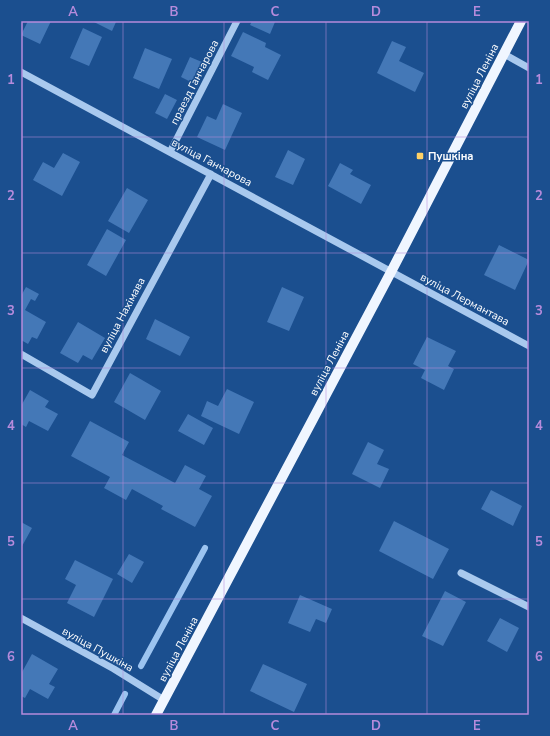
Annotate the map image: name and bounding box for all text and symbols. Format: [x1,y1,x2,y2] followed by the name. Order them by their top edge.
[68,3,78,21] text: A
[170,3,179,21] text: B
[271,3,280,21] text: C
[371,3,381,21] text: D
[473,3,481,21] text: E
[167,37,222,127] street label: праезд Ганчарова
[457,41,502,111] street label: вуліца Леніна
[7,71,15,89] text: 1
[535,71,543,89] text: 1
[169,135,255,190] street label: вуліца Ганчарова
[428,149,474,164] place label: Пушкіна
[415,151,425,161] marker: Пушкіна
[7,187,15,205] text: 2
[535,187,543,205] text: 2
[418,270,512,329] street label: вуліца Лермантава
[96,275,149,356] street label: вуліца Нахімава
[7,302,15,320] text: 3
[535,302,543,320] text: 3
[306,328,353,398] street label: вуліца Леніна
[7,417,15,435] text: 4
[535,417,543,435] text: 4
[7,533,15,551] text: 5
[535,533,543,551] text: 5
[155,614,202,684] street label: вуліца Леніна
[59,624,136,675] street label: вуліца Пушкіна
[7,648,15,666] text: 6
[535,648,543,666] text: 6
[68,717,78,735] text: A
[170,717,179,735] text: B
[271,717,280,735] text: C
[371,717,381,735] text: D
[473,717,481,735] text: E

